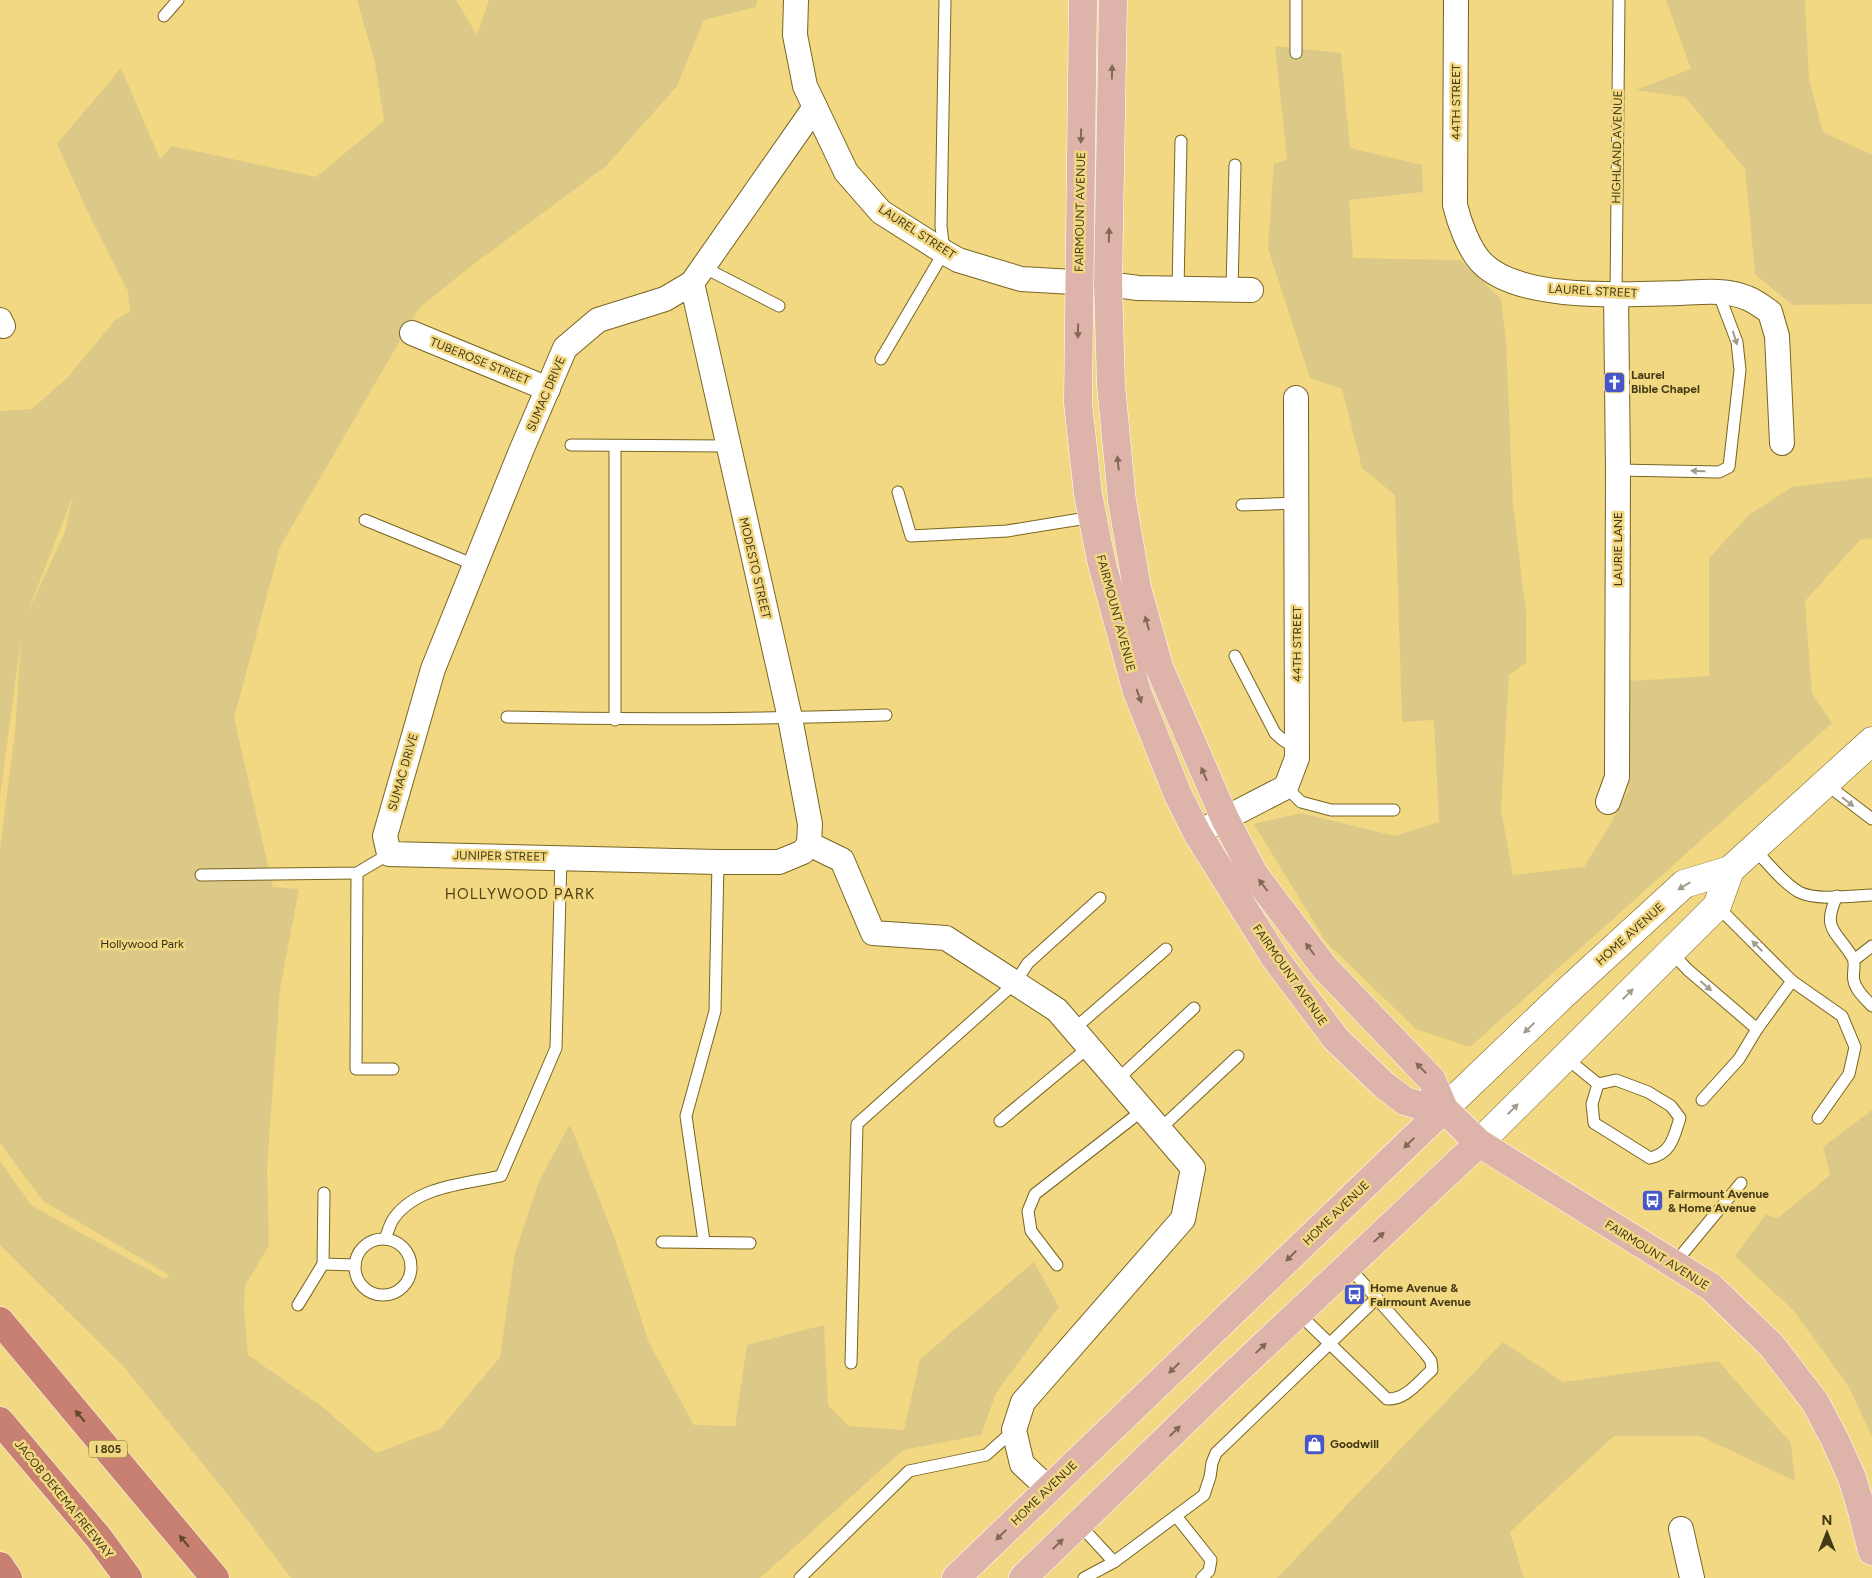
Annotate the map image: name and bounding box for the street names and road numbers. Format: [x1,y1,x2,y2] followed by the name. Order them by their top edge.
[1449,64,1463,140] street label: 44TH STREET
[1609,90,1625,204] street label: HIGHLAND AVENUE
[1072,152,1088,272] street label: FAIRMOUNT AVENUE
[876,202,958,262] street label: LAUREL STREET
[1548,282,1638,300] street label: LAUREL STREET
[428,335,532,388] street label: TUBEROSE STREET
[524,354,568,434] street label: SUMAC DRIVE
[1611,512,1625,586] street label: LAURIE LANE
[737,516,774,620] street label: MODESTO STREET
[1094,553,1138,673] street label: FAIRMOUNT AVENUE
[1290,606,1304,682] street label: 44TH STREET
[385,732,421,812] street label: SUMAC DRIVE
[453,848,548,864] street label: JUNIPER STREET
[1593,900,1667,968] street label: HOME AVENUE
[1250,922,1330,1028] street label: FAIRMOUNT AVENUE
[1300,1178,1372,1248] street label: HOME AVENUE
[1602,1217,1712,1293] street label: FAIRMOUNT AVENUE
[12,1437,116,1561] street label: JACOB DEKEMA FREEWAY
[89,1440,127,1458] road number: I 805
[1008,1458,1080,1528] street label: HOME AVENUE

